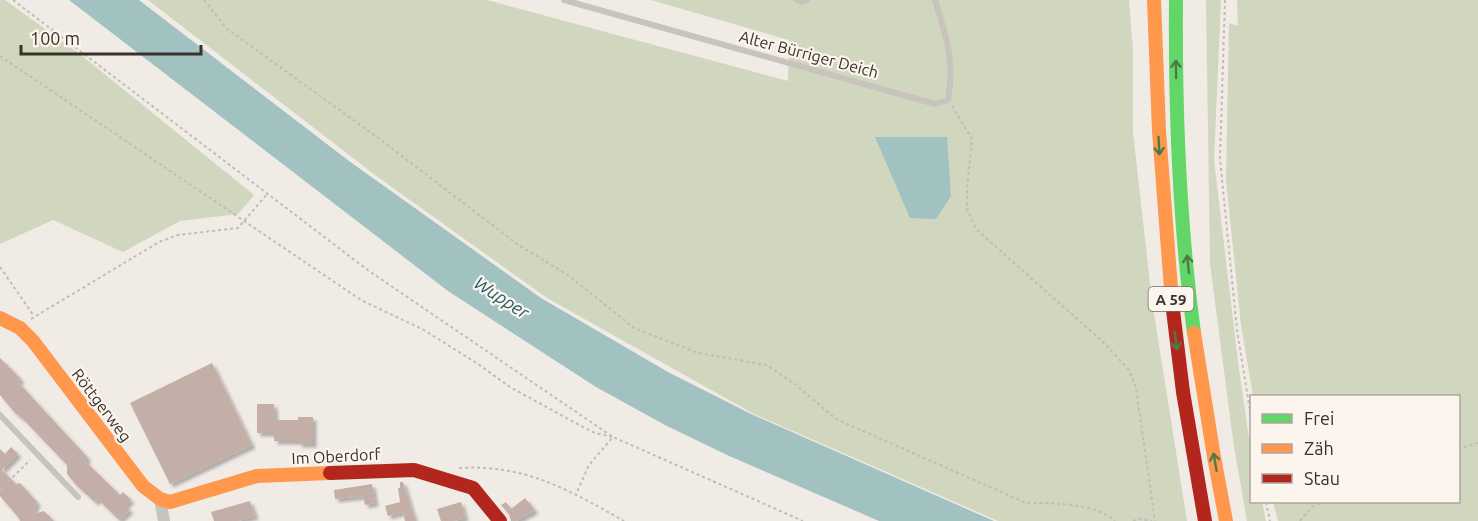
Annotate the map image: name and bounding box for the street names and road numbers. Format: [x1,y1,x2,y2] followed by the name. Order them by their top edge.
[738,27,880,81] street label: Alter Bürriger Deich
[1148,287,1194,311] road number: A 59
[69,365,135,445] street label: Röttgerweg
[291,445,382,467] street label: Im Oberdorf

